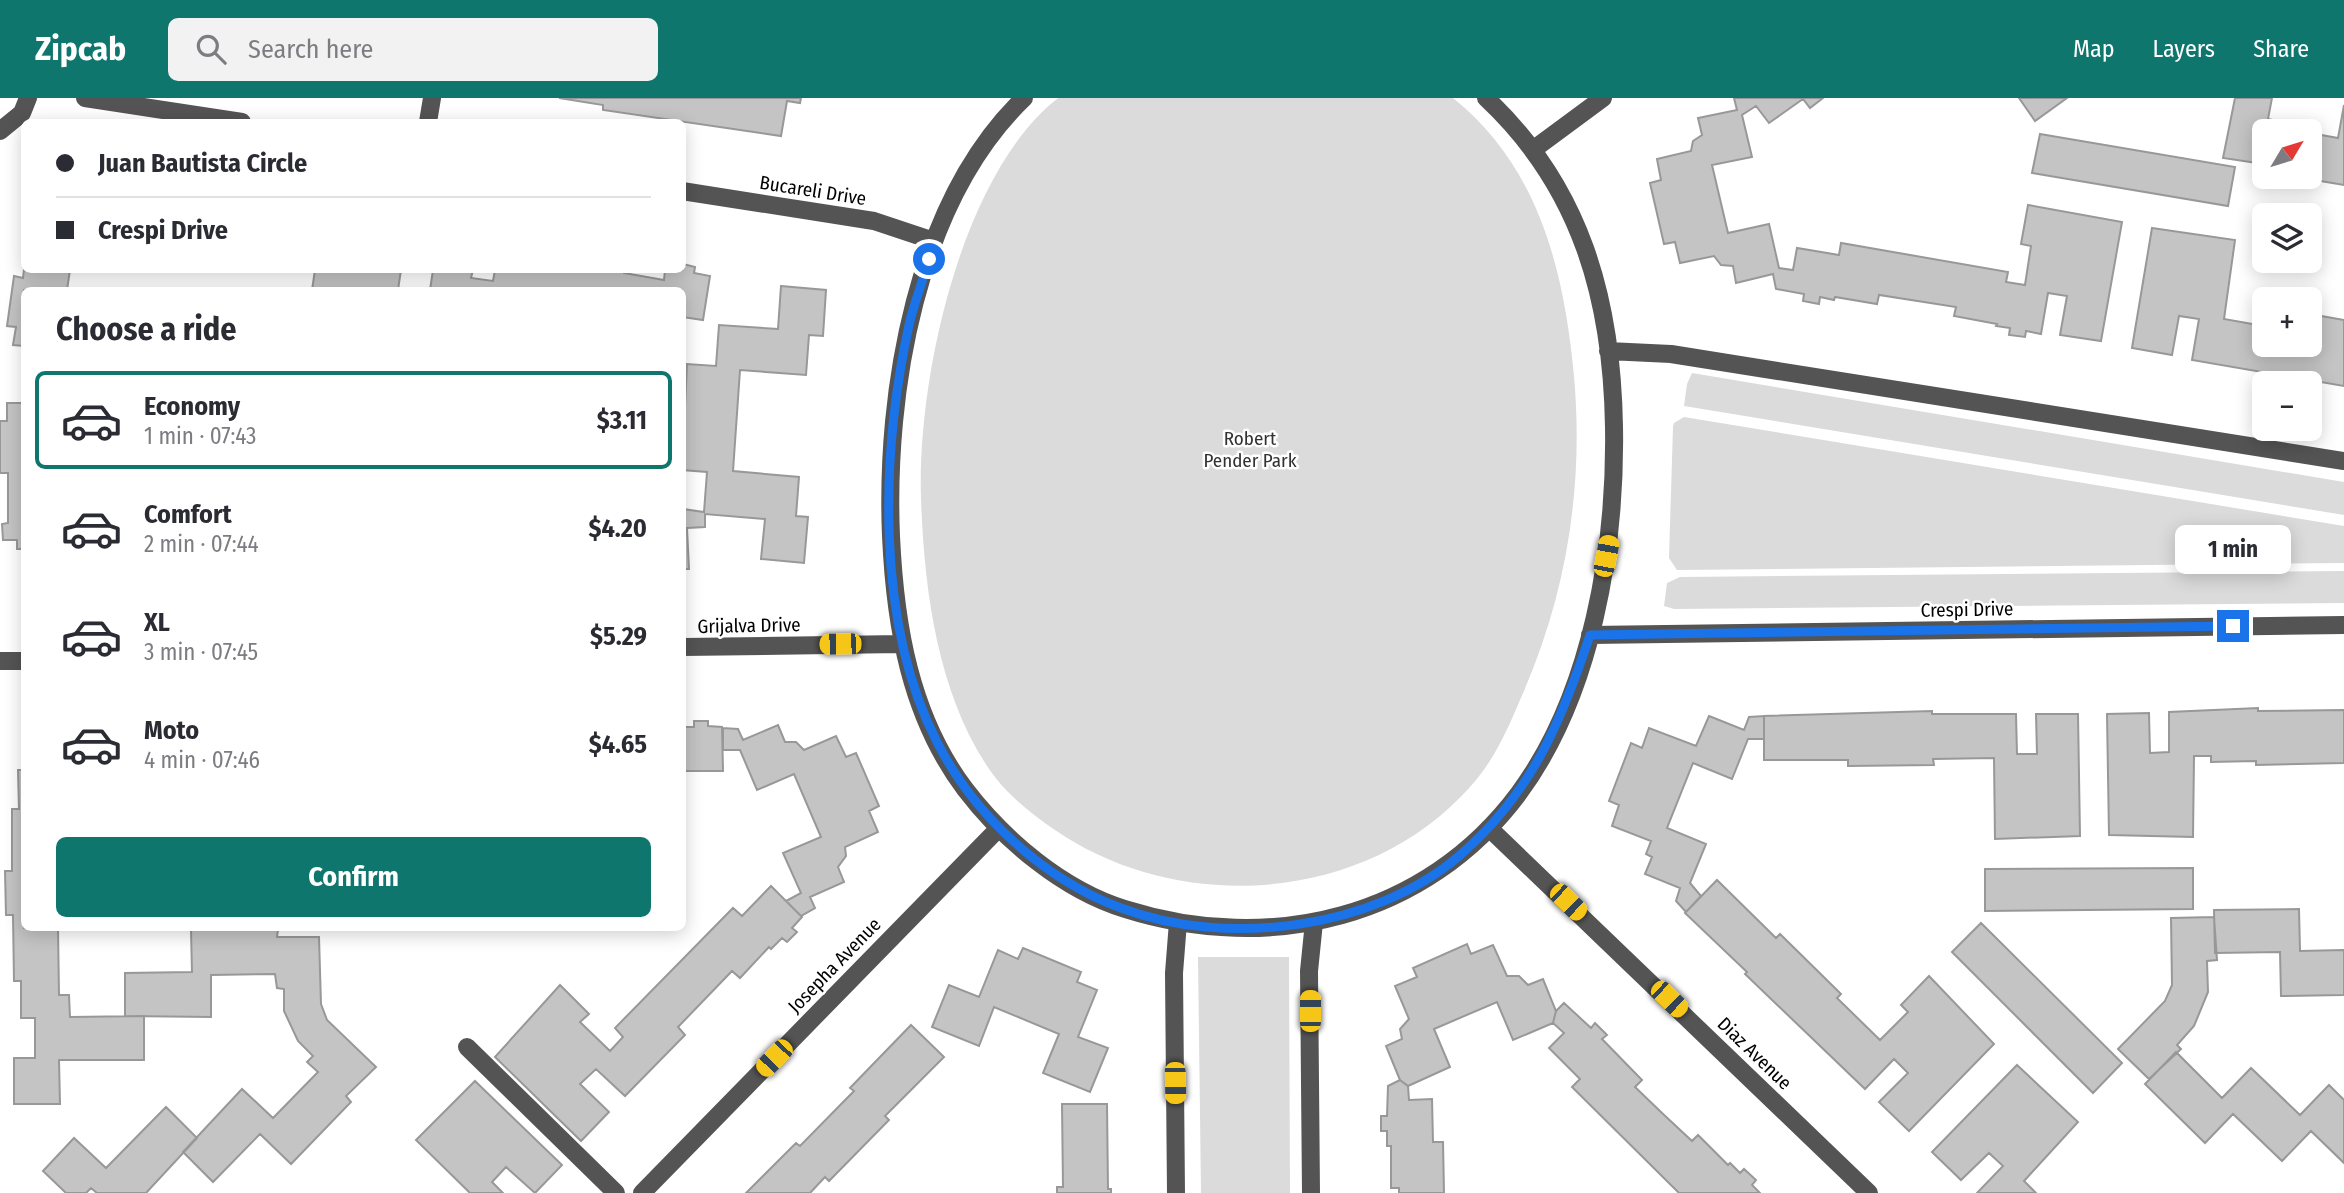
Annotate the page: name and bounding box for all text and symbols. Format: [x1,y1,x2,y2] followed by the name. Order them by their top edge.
[168,18,658,81] search box
[35,29,126,69] text: Zipcab
[192,30,230,68] icon: search
[248,34,373,65] text: Search here
[2073,35,2115,63] text: Map
[2153,35,2215,63] text: Layers
[2253,35,2309,63] text: Share
[2252,119,2322,189] north arrow
[2252,119,2322,441] map controls
[98,148,307,179] text: Juan Bautista Circle
[758,171,868,210] street label: Bucareli Drive
[2252,203,2322,273] button: layers
[98,215,228,246] text: Crespi Drive
[913,243,945,275] route start
[2252,287,2322,357] button: +
[56,310,237,348] text: Choose a ride
[2252,371,2322,441] button: −
[60,389,123,452] icon: car
[144,391,240,422] text: Economy
[597,405,647,436] text: $3.11
[144,422,257,450] text: 1 min · 07:43
[1203,427,1297,472] park label: Robert Pender Park
[60,497,123,560] icon: car
[144,499,232,530] text: Comfort
[588,513,647,544] text: $4.20
[2175,524,2291,574] callout: 1 min
[144,530,259,558] text: 2 min · 07:44
[1592,533,1621,579] car
[2208,535,2258,563] text: 1 min
[1921,597,2013,622] street label: Crespi Drive
[60,605,123,668] icon: car
[144,607,170,638] text: XL
[2217,610,2249,642] route end
[697,613,801,638] street label: Grijalva Drive
[590,621,647,652] text: $5.29
[819,633,862,655] car
[144,638,258,666] text: 3 min · 07:45
[60,713,123,776] icon: car
[144,715,199,746] text: Moto
[589,729,647,760] text: $4.65
[144,746,260,774] text: 4 min · 07:46
[56,837,651,917] button: Confirm
[1546,880,1591,924] car
[783,913,886,1018] street label: Josepha Avenue
[1647,977,1692,1021] car
[1300,990,1321,1032] car
[1713,1012,1797,1094] street label: Diaz Avenue
[752,1036,797,1080] car
[1165,1062,1186,1104] car

